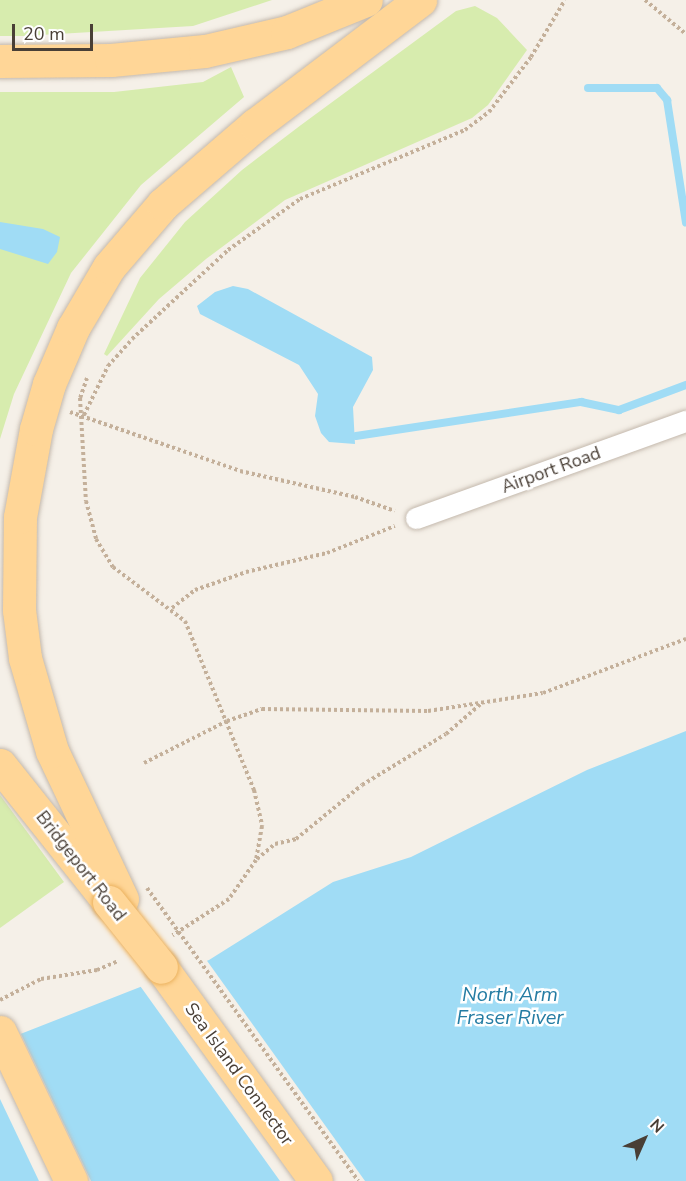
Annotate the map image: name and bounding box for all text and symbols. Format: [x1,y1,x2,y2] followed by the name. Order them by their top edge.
[15,12,96,50] scale bar
[23,22,65,46] text: 20 m
[498,442,604,498] street label: Airport Road
[31,807,131,925] street label: Bridgeport Road
[457,982,563,1029] water label: North Arm Fraser River
[180,999,298,1149] street label: Sea Island Connector
[614,1109,674,1169] north arrow
[645,1114,669,1138] text: N

